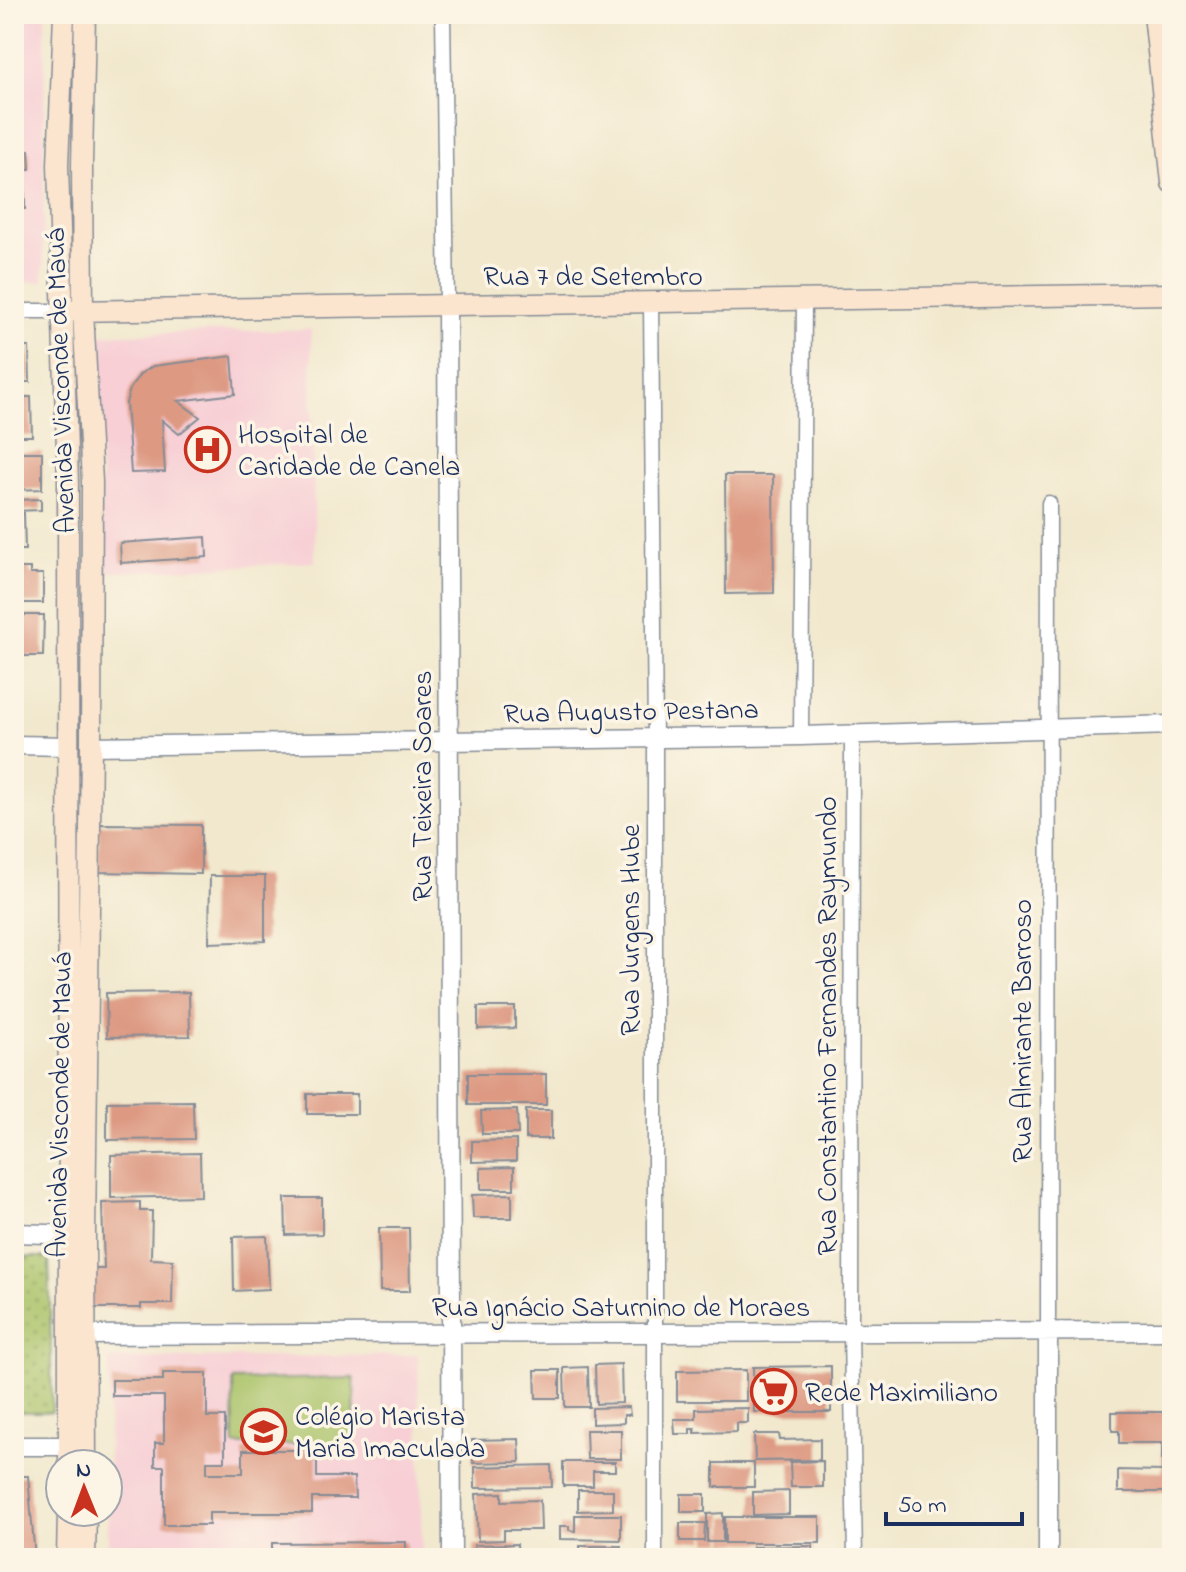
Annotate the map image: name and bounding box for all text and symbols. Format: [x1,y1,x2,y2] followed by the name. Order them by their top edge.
[37,227,88,534] street label: Avenida Visconde de Mauá
[483,258,703,299] street label: Rua 7 de Setembro
[238,416,460,489] place label: Hospital de Caridade de Canela
[183,425,231,473] hospital icon: Hospital de Caridade de Canela
[404,670,445,902] street label: Rua Teixeira Soares
[503,691,759,736] street label: Rua Augusto Pestana
[809,796,850,1256] street label: Rua Constantino Fernandes Raymundo
[612,824,653,1036] street label: Rua Jurgens Hube
[1004,899,1045,1163] street label: Rua Almirante Barroso
[38,952,85,1258] street label: Avenida Visconde de Mauá
[432,1289,810,1330] street label: Rua Ignácio Saturnino de Moraes
[750,1367,798,1415] supermarket icon: Rede Maximiliano
[805,1374,998,1415] place label: Rede Maximiliano
[295,1398,485,1471] place label: Colégio Marista Maria Imaculada
[240,1407,288,1455] school or university icon: Colégio Marista Maria Imaculada
[44,1448,124,1528] north arrow
[76,1455,91,1487] text: N
[886,1476,1022,1526] scale bar
[898,1489,947,1524] text: 50 m

